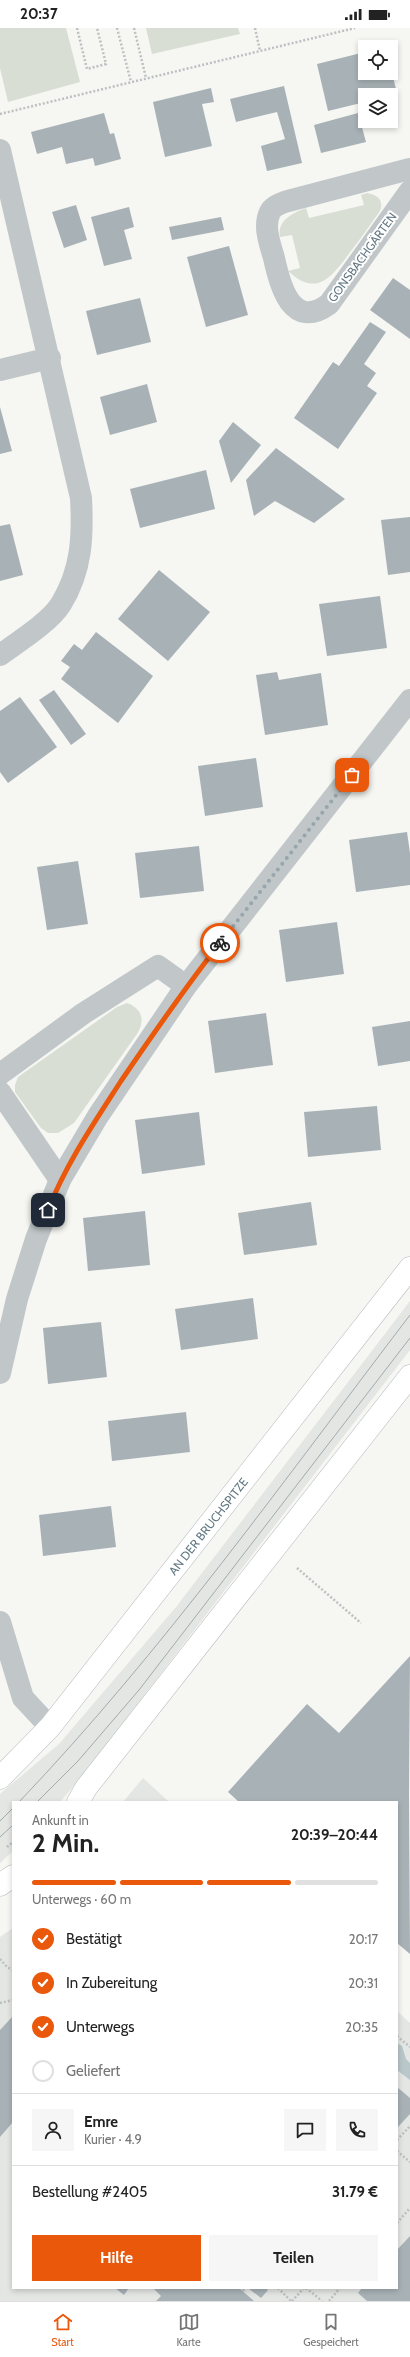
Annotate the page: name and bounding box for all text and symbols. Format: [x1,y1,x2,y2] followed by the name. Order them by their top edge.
[20,5,58,23] text: 20:37
[358,40,398,128] map controls
[358,40,398,80] button: locate
[358,88,398,128] button: layers
[324,209,400,305] street label: GONSBACHGÄRTEN
[335,758,369,792] pin
[341,764,363,786] icon: bag
[200,923,240,963] courier
[209,932,231,954] icon: bike
[31,1193,65,1227] pin
[37,1199,59,1221] icon: home
[165,1474,251,1578] street label: AN DER BRUCHSPITZE
[32,1812,89,1828] text: Ankunft in
[291,1826,378,1844] text: 20:39–20:44
[32,1827,99,1859] text: 2 Min.
[32,1891,131,1907] text: Unterwegs · 60 m
[32,1928,54,1950] icon: check
[66,1930,122,1948] text: Bestätigt
[349,1931,378,1947] text: 20:17
[32,1972,54,1994] icon: check
[66,1974,157,1992] text: In Zubereitung
[348,1975,378,1991] text: 20:31
[32,2016,54,2038] icon: check
[66,2018,134,2036] text: Unterwegs
[345,2019,378,2035] text: 20:35
[66,2062,120,2080] text: Geliefert
[32,2109,74,2151] button: person
[284,2109,326,2151] button: chat
[336,2109,378,2151] button: phone
[84,2113,118,2131] text: Emre
[84,2131,142,2147] text: Kurier · 4.9
[32,2183,147,2201] text: Bestellung #2405
[332,2183,378,2201] text: 31.79 €
[32,2235,201,2281] button: Hilfe
[209,2235,378,2281] button: Teilen
[51,2311,74,2349] tab: Start
[176,2311,201,2349] tab: Karte
[303,2311,359,2349] tab: Gespeichert

